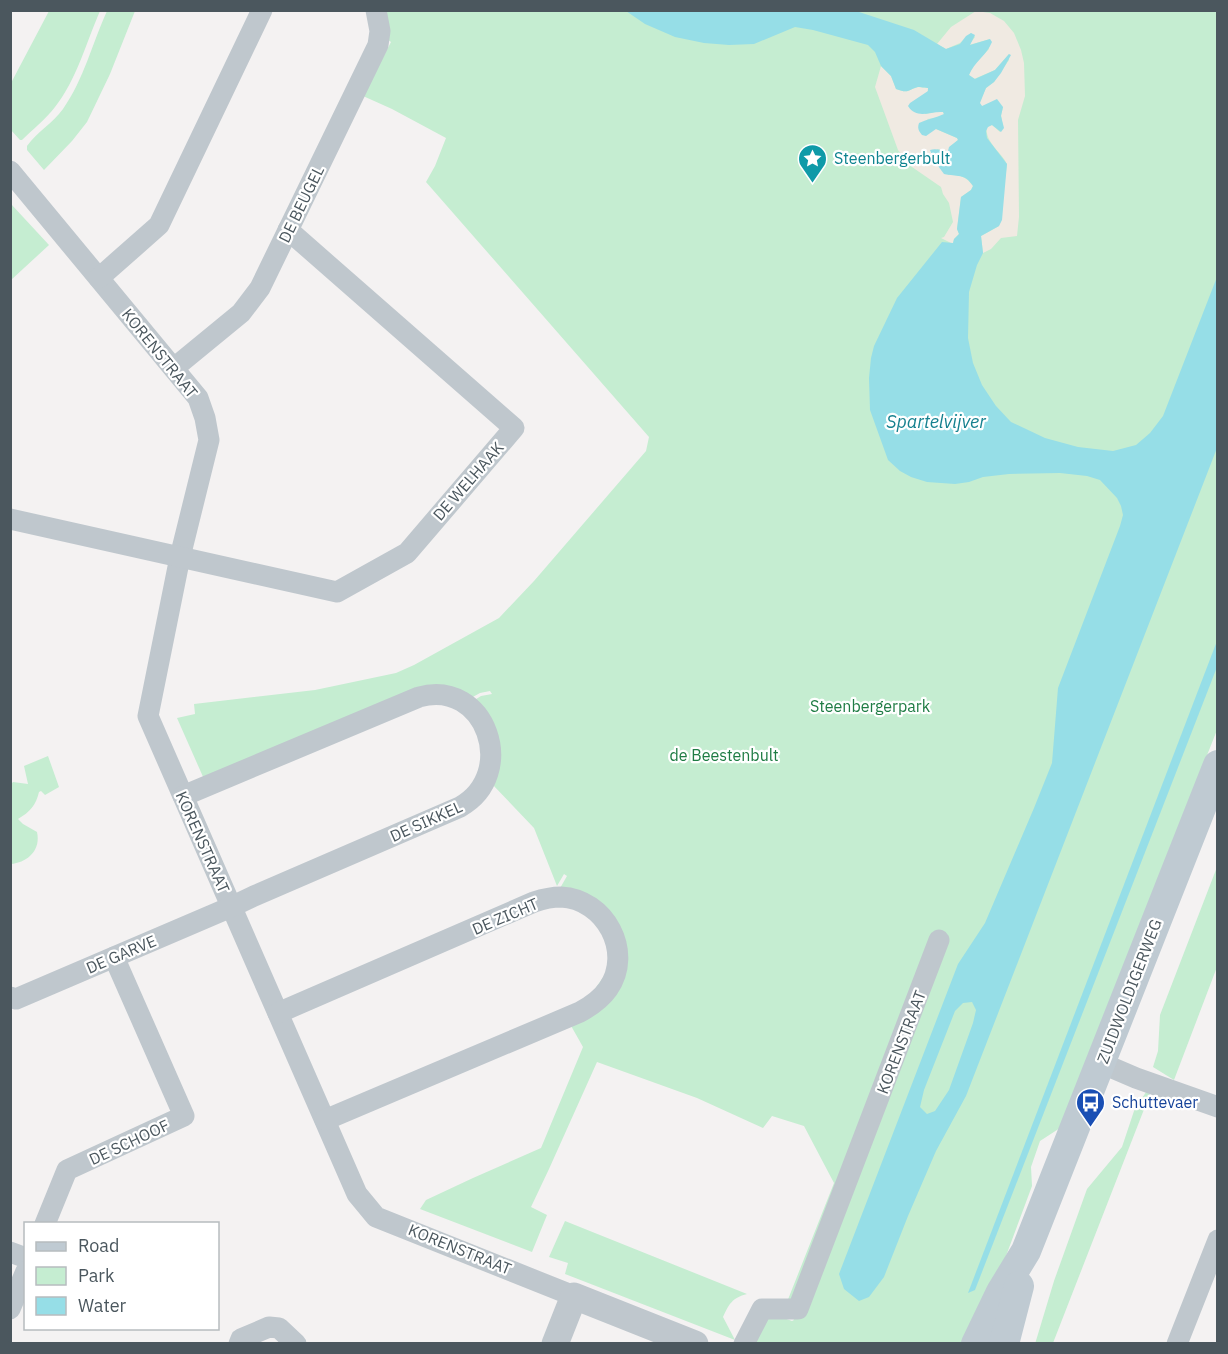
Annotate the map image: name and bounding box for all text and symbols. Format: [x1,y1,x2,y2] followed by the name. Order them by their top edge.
[797,142,829,184] place icon: Steenbergerbult
[834,148,950,168] place label: Steenbergerbult
[274,162,328,246] street label: DE BEUGEL
[118,304,202,402] street label: KORENSTRAAT
[886,410,986,433] water label: Spartelvijver
[428,438,508,524] street label: DE WELHAAK
[810,696,931,716] park label: Steenbergerpark
[669,745,779,765] park label: de Beestenbult
[172,788,234,896] street label: KORENSTRAAT
[387,796,465,846] street label: DE SIKKEL
[469,893,541,939] street label: DE ZICHT
[1092,916,1166,1066] street label: ZUIDWOLDIGERWEG
[83,930,159,978] street label: DE GARVE
[872,987,930,1097] street label: KORENSTRAAT
[1075,1086,1107,1128] bus stop icon: Schuttevaer
[1112,1092,1198,1112] place label: Schuttevaer
[86,1115,172,1169] street label: DE SCHOOF
[406,1219,514,1279] street label: KORENSTRAAT
[24,1222,219,1330] legend
[78,1234,119,1257] text: Road
[78,1264,115,1287] text: Park
[78,1294,127,1317] text: Water

